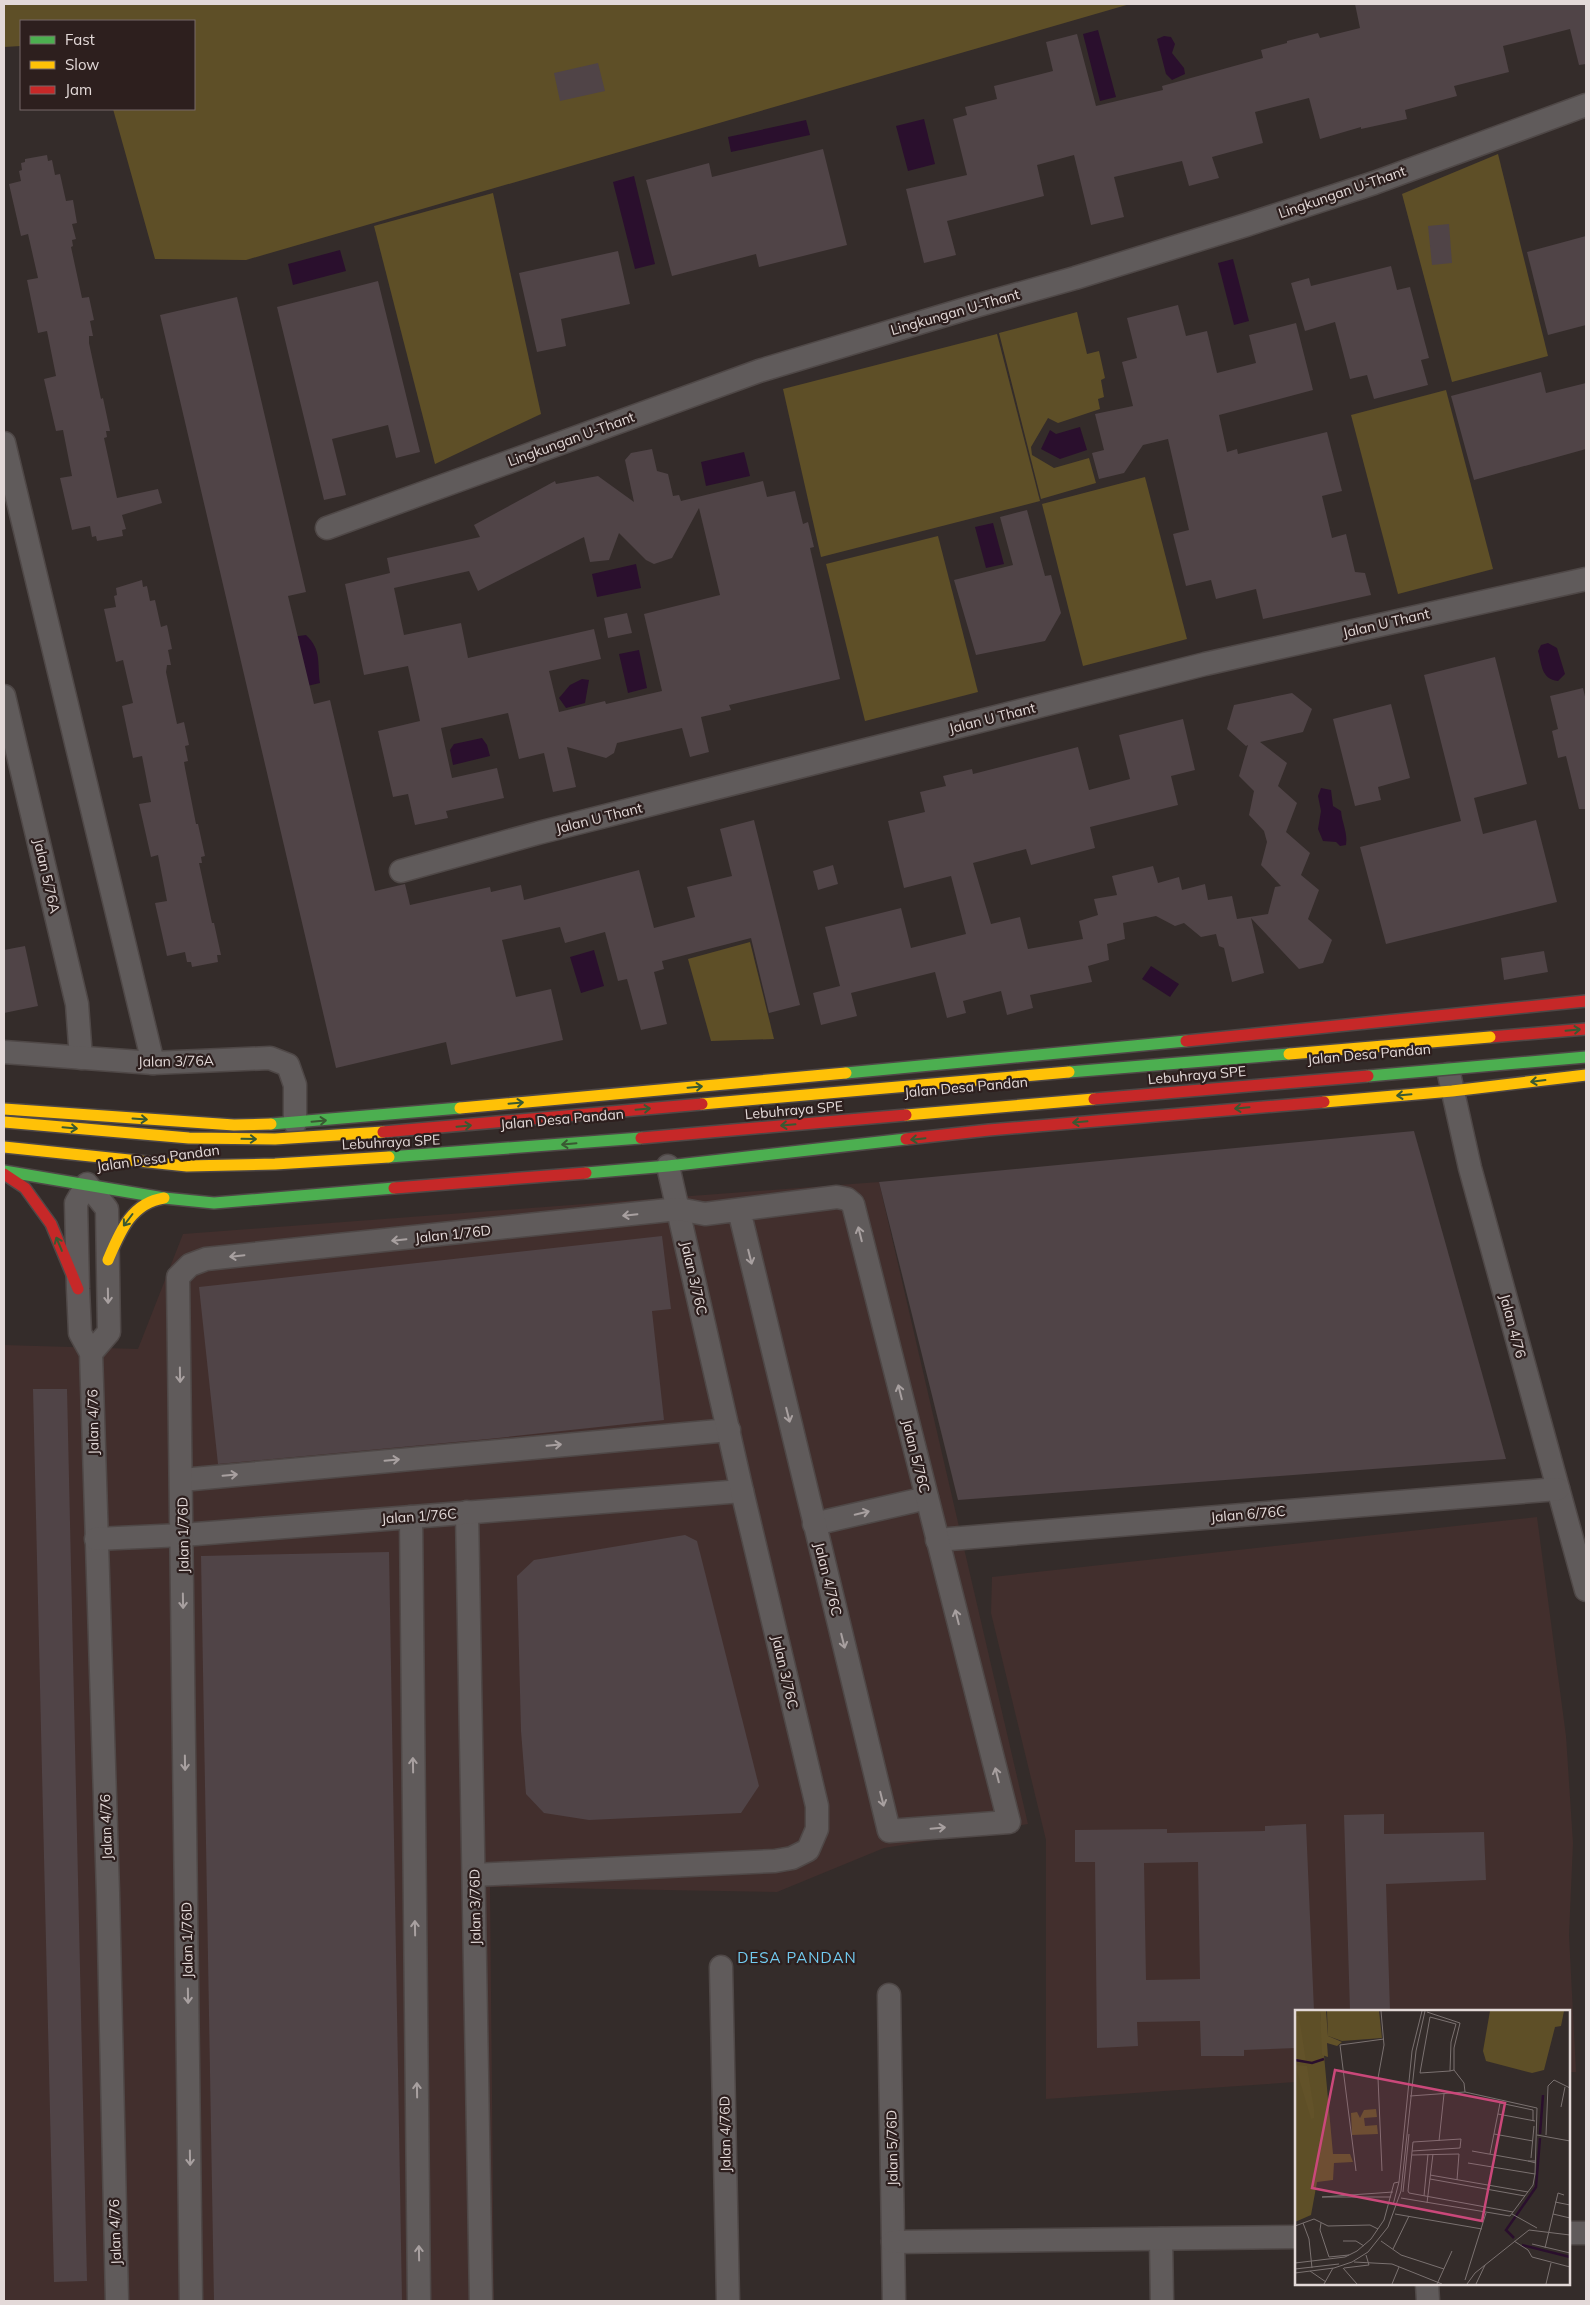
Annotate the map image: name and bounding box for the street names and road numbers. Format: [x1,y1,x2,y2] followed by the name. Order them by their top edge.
[1276,162,1408,222] street label: Lingkungan U-Thant
[888,285,1022,339] street label: Lingkungan U-Thant
[505,408,637,470] street label: Lingkungan U-Thant
[1341,604,1431,642] street label: Jalan U Thant
[947,699,1037,737] street label: Jalan U Thant
[554,799,644,837] street label: Jalan U Thant
[30,837,64,916] street label: Jalan 5/76A
[1306,1040,1432,1068] street label: Jalan Desa Pandan
[138,1051,215,1071] street label: Jalan 3/76A
[1147,1062,1247,1088] street label: Lebuhraya SPE
[903,1073,1029,1101] street label: Jalan Desa Pandan
[744,1097,844,1123] street label: Lebuhraya SPE
[499,1105,625,1133] street label: Jalan Desa Pandan
[341,1130,441,1154] street label: Lebuhraya SPE
[95,1140,221,1176] street label: Jalan Desa Pandan
[414,1221,492,1247] street label: Jalan 1/76D
[677,1239,711,1317] street label: Jalan 3/76C
[1496,1292,1530,1360] street label: Jalan 4/76
[83,1389,103,1455] street label: Jalan 4/76
[898,1417,934,1495] street label: Jalan 5/76C
[173,1497,193,1573] street label: Jalan 1/76D
[1210,1502,1286,1526] street label: Jalan 6/76C
[381,1504,457,1528] street label: Jalan 1/76C
[810,1540,846,1618] street label: Jalan 4/76C
[768,1633,802,1711] street label: Jalan 3/76C
[96,1794,116,1860] street label: Jalan 4/76
[465,1869,485,1945] street label: Jalan 3/76D
[177,1902,197,1978] street label: Jalan 1/76D
[715,2096,735,2172] street label: Jalan 4/76D
[882,2110,902,2186] street label: Jalan 5/76D
[105,2199,125,2265] street label: Jalan 4/76

